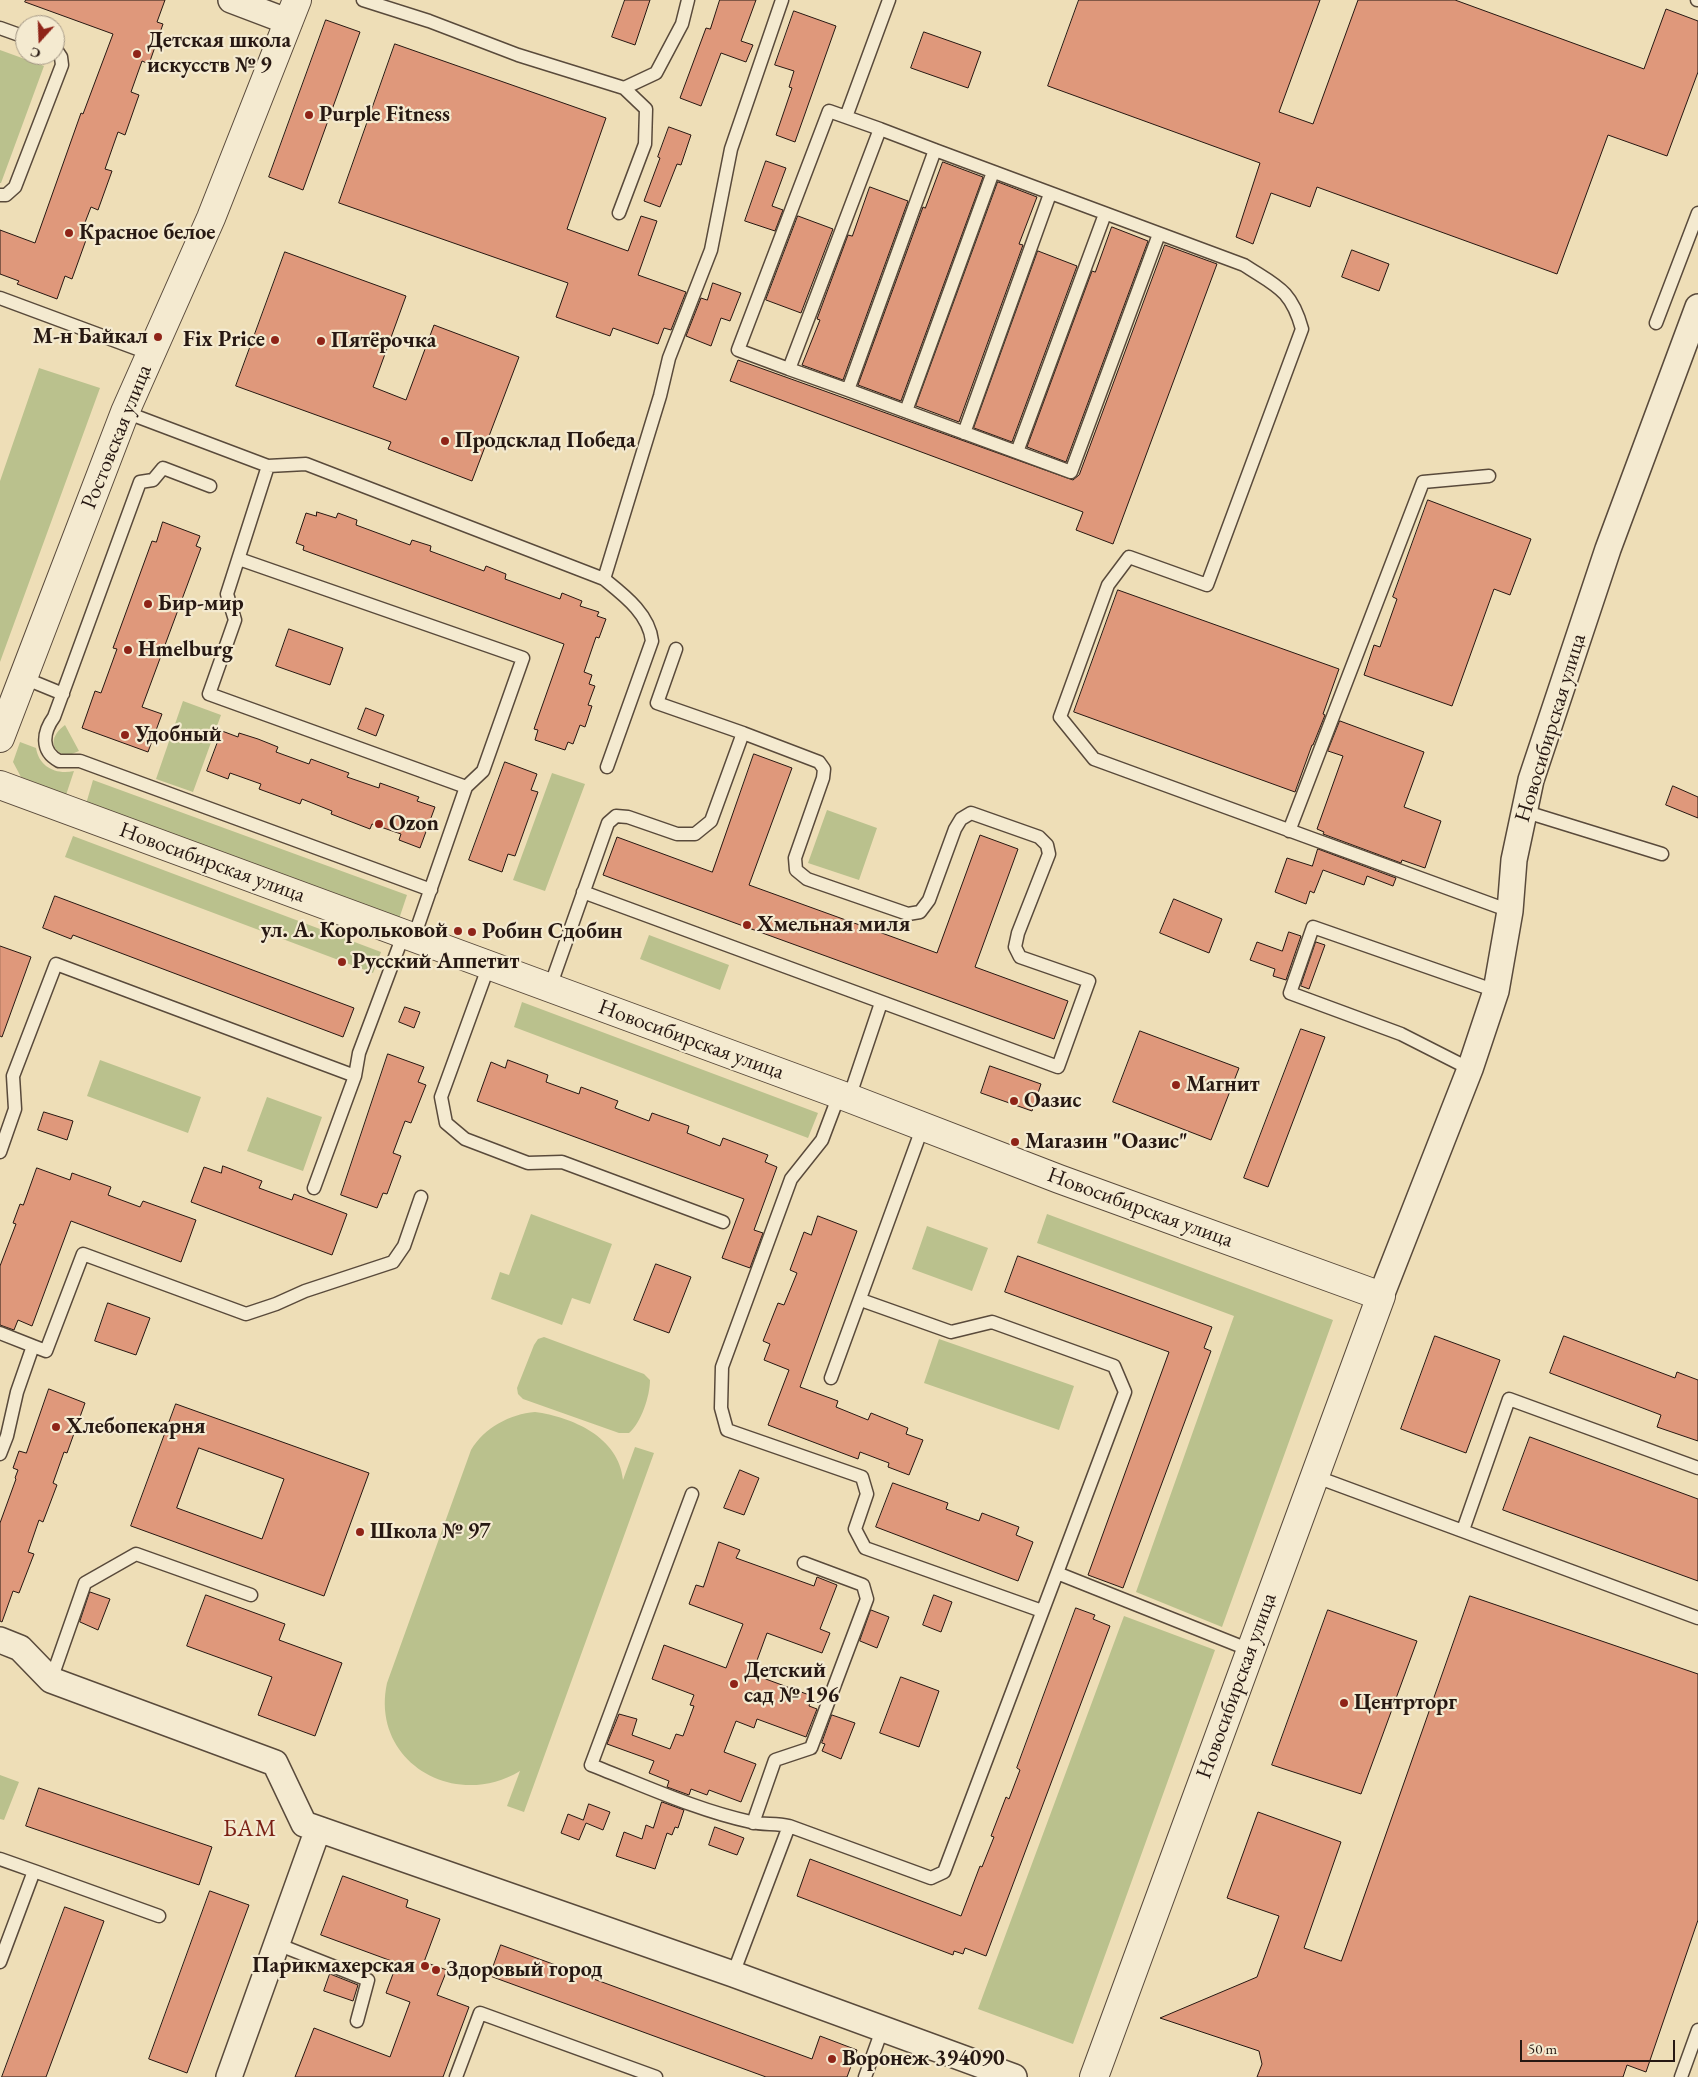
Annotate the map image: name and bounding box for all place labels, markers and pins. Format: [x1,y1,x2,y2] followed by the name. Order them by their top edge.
[147,28,291,80] place label: Детская школа искусств № 9
[131,48,143,60] marker: Детская школа искусств № 9
[319,102,450,128] place label: Purple Fitness
[303,109,315,121] marker: Purple Fitness
[79,220,215,246] place label: Красное белое
[63,227,75,239] marker: Красное белое
[33,324,148,350] place label: М-н Байкал
[183,327,265,353] place label: Fix Price
[331,328,436,354] place label: Пятёрочка
[152,331,164,343] marker: М-н Байкал
[269,334,281,346] marker: Fix Price
[315,335,327,347] marker: Пятёрочка
[455,428,636,454] place label: Продсклад Победа
[439,435,451,447] marker: Продсклад Победа
[158,591,244,617] place label: Бир-мир
[142,598,154,610] marker: Бир-мир
[138,637,233,663] place label: Hmelburg
[122,644,134,656] marker: Hmelburg
[135,722,222,748] place label: Удобный
[119,729,131,741] marker: Удобный
[389,811,439,837] place label: Ozon
[373,818,385,830] marker: Ozon
[757,912,910,938] place label: Хмельная миля
[261,918,448,944] place label: ул. А. Корольковой
[482,919,623,945] place label: Робин Сдобин
[741,919,753,931] marker: Хмельная миля
[452,925,464,937] marker: ул. А. Корольковой
[466,926,478,938] marker: Робин Сдобин
[352,949,519,975] place label: Русский Аппетит
[336,956,348,968] marker: Русский Аппетит
[1186,1072,1260,1098] place label: Магнит
[1170,1079,1182,1091] marker: Магнит
[1024,1088,1082,1114] place label: Оазис
[1008,1095,1020,1107] marker: Оазис
[1025,1129,1188,1155] place label: Магазин "Оазис"
[1009,1136,1021,1148] marker: Магазин "Оазис"
[66,1414,206,1440] place label: Хлебопекарня
[50,1421,62,1433] marker: Хлебопекарня
[370,1519,491,1545] place label: Школа № 97
[354,1526,366,1538] marker: Школа № 97
[744,1658,839,1710] place label: Детский сад № 196
[728,1678,740,1690] marker: Детский сад № 196
[1354,1690,1457,1716] place label: Центрторг
[1338,1697,1350,1709] marker: Центрторг
[252,1953,415,1979] place label: Парикмахерская
[446,1957,603,1983] place label: Здоровый город
[419,1960,431,1972] marker: Парикмахерская
[430,1964,442,1976] marker: Здоровый город
[842,2046,1005,2072] place label: Воронеж 394090
[826,2053,838,2065] marker: Воронеж 394090

